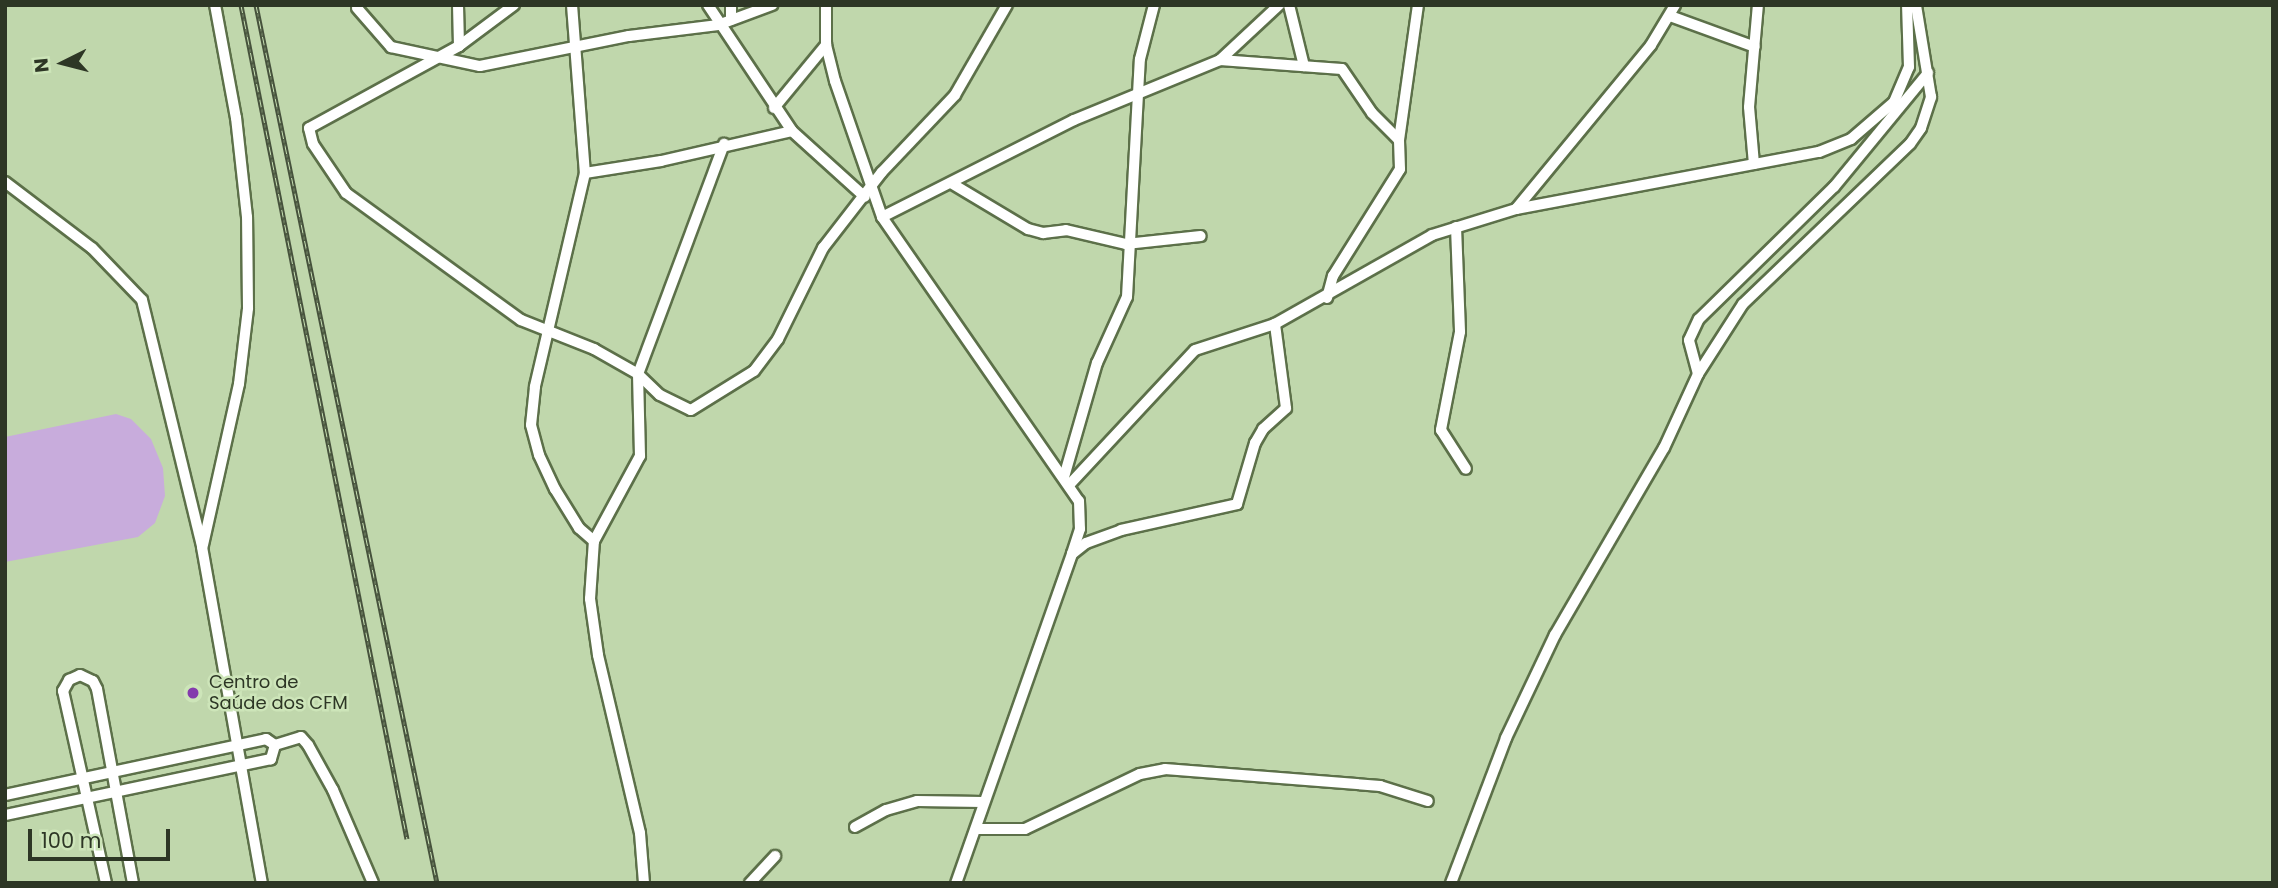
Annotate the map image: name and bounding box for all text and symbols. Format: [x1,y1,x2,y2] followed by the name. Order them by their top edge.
[28,28,98,98] north arrow
[27,57,56,74] text: N
[209,672,348,714] place label: Centro de Saúde dos CFM
[183,683,203,703] marker: Centro de Saúde dos CFM
[32,814,173,858] scale bar
[41,826,101,855] text: 100 m

